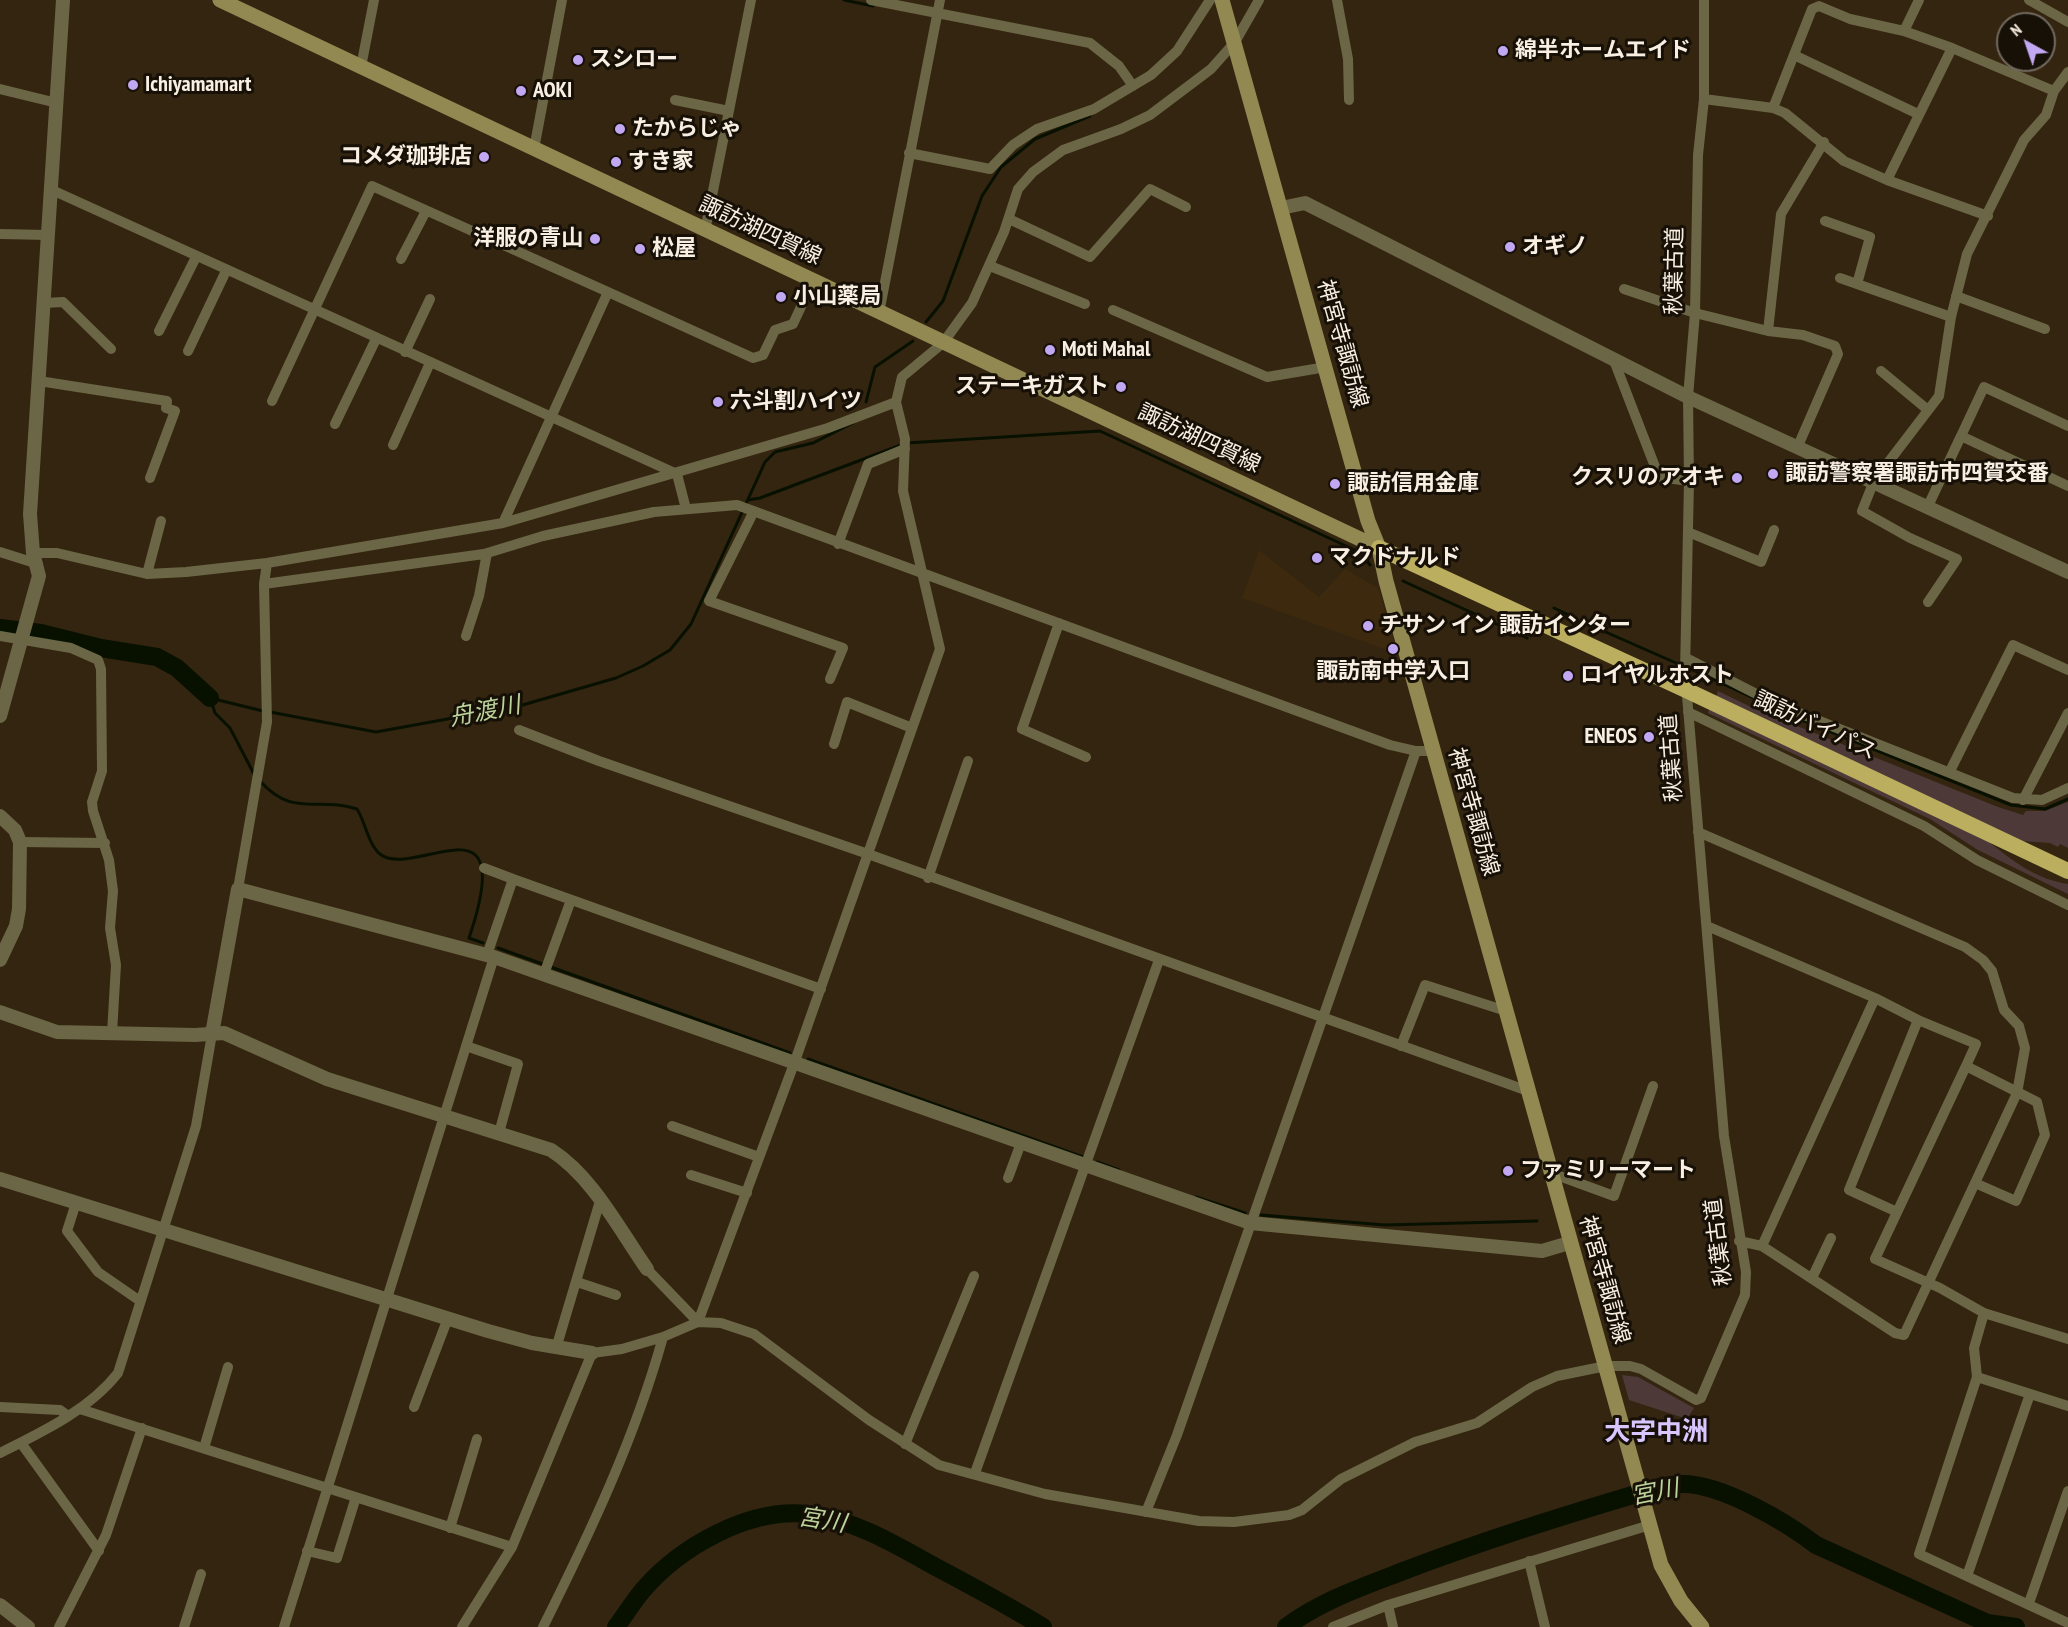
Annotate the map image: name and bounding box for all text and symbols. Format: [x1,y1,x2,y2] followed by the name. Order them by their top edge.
[1996,12,2056,72] north arrow
[2006,19,2025,40] text: N
[1515,38,1691,64] place label: 綿半ホームエイド
[1496,44,1510,58] marker: 綿半ホームエイド
[590,47,678,73] place label: スシロー
[571,53,585,67] marker: スシロー
[145,72,251,98] place label: Ichiyamamart
[126,78,140,92] marker: Ichiyamamart
[533,78,572,104] place label: AOKI
[514,84,528,98] marker: AOKI
[632,116,742,142] place label: たからじゃ
[613,122,627,136] marker: たからじゃ
[340,144,472,170] place label: コメダ珈琲店
[628,149,694,175] place label: すき家
[477,150,491,164] marker: コメダ珈琲店
[609,155,623,169] marker: すき家
[695,191,825,271] street label: 諏訪湖四賀線
[473,226,583,252] place label: 洋服の青山
[1661,227,1689,315] street label: 秋葉古道
[588,232,602,246] marker: 洋服の青山
[1522,234,1588,260] place label: オギノ
[652,236,696,262] place label: 松屋
[1503,240,1517,254] marker: オギノ
[633,242,647,256] marker: 松屋
[1311,277,1373,411] street label: 神宮寺諏訪線
[793,284,881,310] place label: 小山薬局
[774,290,788,304] marker: 小山薬局
[1062,337,1150,363] place label: Moti Mahal
[1043,343,1057,357] marker: Moti Mahal
[955,374,1109,400] place label: ステーキガスト
[1114,380,1128,394] marker: ステーキガスト
[730,389,862,415] place label: 六斗割ハイツ
[711,395,725,409] marker: 六斗割ハイツ
[1134,399,1264,479] street label: 諏訪湖四賀線
[1785,461,2049,487] place label: 諏訪警察署諏訪市四賀交番
[1571,465,1725,491] place label: クスリのアオキ
[1766,467,1780,481] marker: 諏訪警察署諏訪市四賀交番
[1347,471,1479,497] place label: 諏訪信用金庫
[1730,471,1744,485] marker: クスリのアオキ
[1328,477,1342,491] marker: 諏訪信用金庫
[1329,545,1461,571] place label: マクドナルド
[1310,551,1324,565] marker: マクドナルド
[1380,613,1631,639] place label: チサン イン 諏訪インター
[1361,619,1375,633] marker: チサン イン 諏訪インター
[1386,642,1400,656] marker: 諏訪南中学入口
[1316,659,1470,685] place label: 諏訪南中学入口
[1580,663,1734,689] place label: ロイヤルホスト
[1561,669,1575,683] marker: ロイヤルホスト
[1750,686,1880,766] street label: 諏訪バイパス
[447,691,523,733] water label: 舟渡川
[1656,713,1688,803] street label: 秋葉古道
[1584,724,1637,750] place label: ENEOS
[1642,730,1656,744] marker: ENEOS
[1442,745,1504,879] street label: 神宮寺諏訪線
[1520,1158,1696,1184] place label: ファミリーマート
[1501,1164,1515,1178] marker: ファミリーマート
[1701,1197,1737,1287] street label: 秋葉古道
[1573,1213,1635,1347] street label: 神宮寺諏訪線
[1604,1417,1708,1449] district label: 大字中洲
[1629,1474,1681,1512] water label: 宮川
[796,1503,848,1539] water label: 宮川

